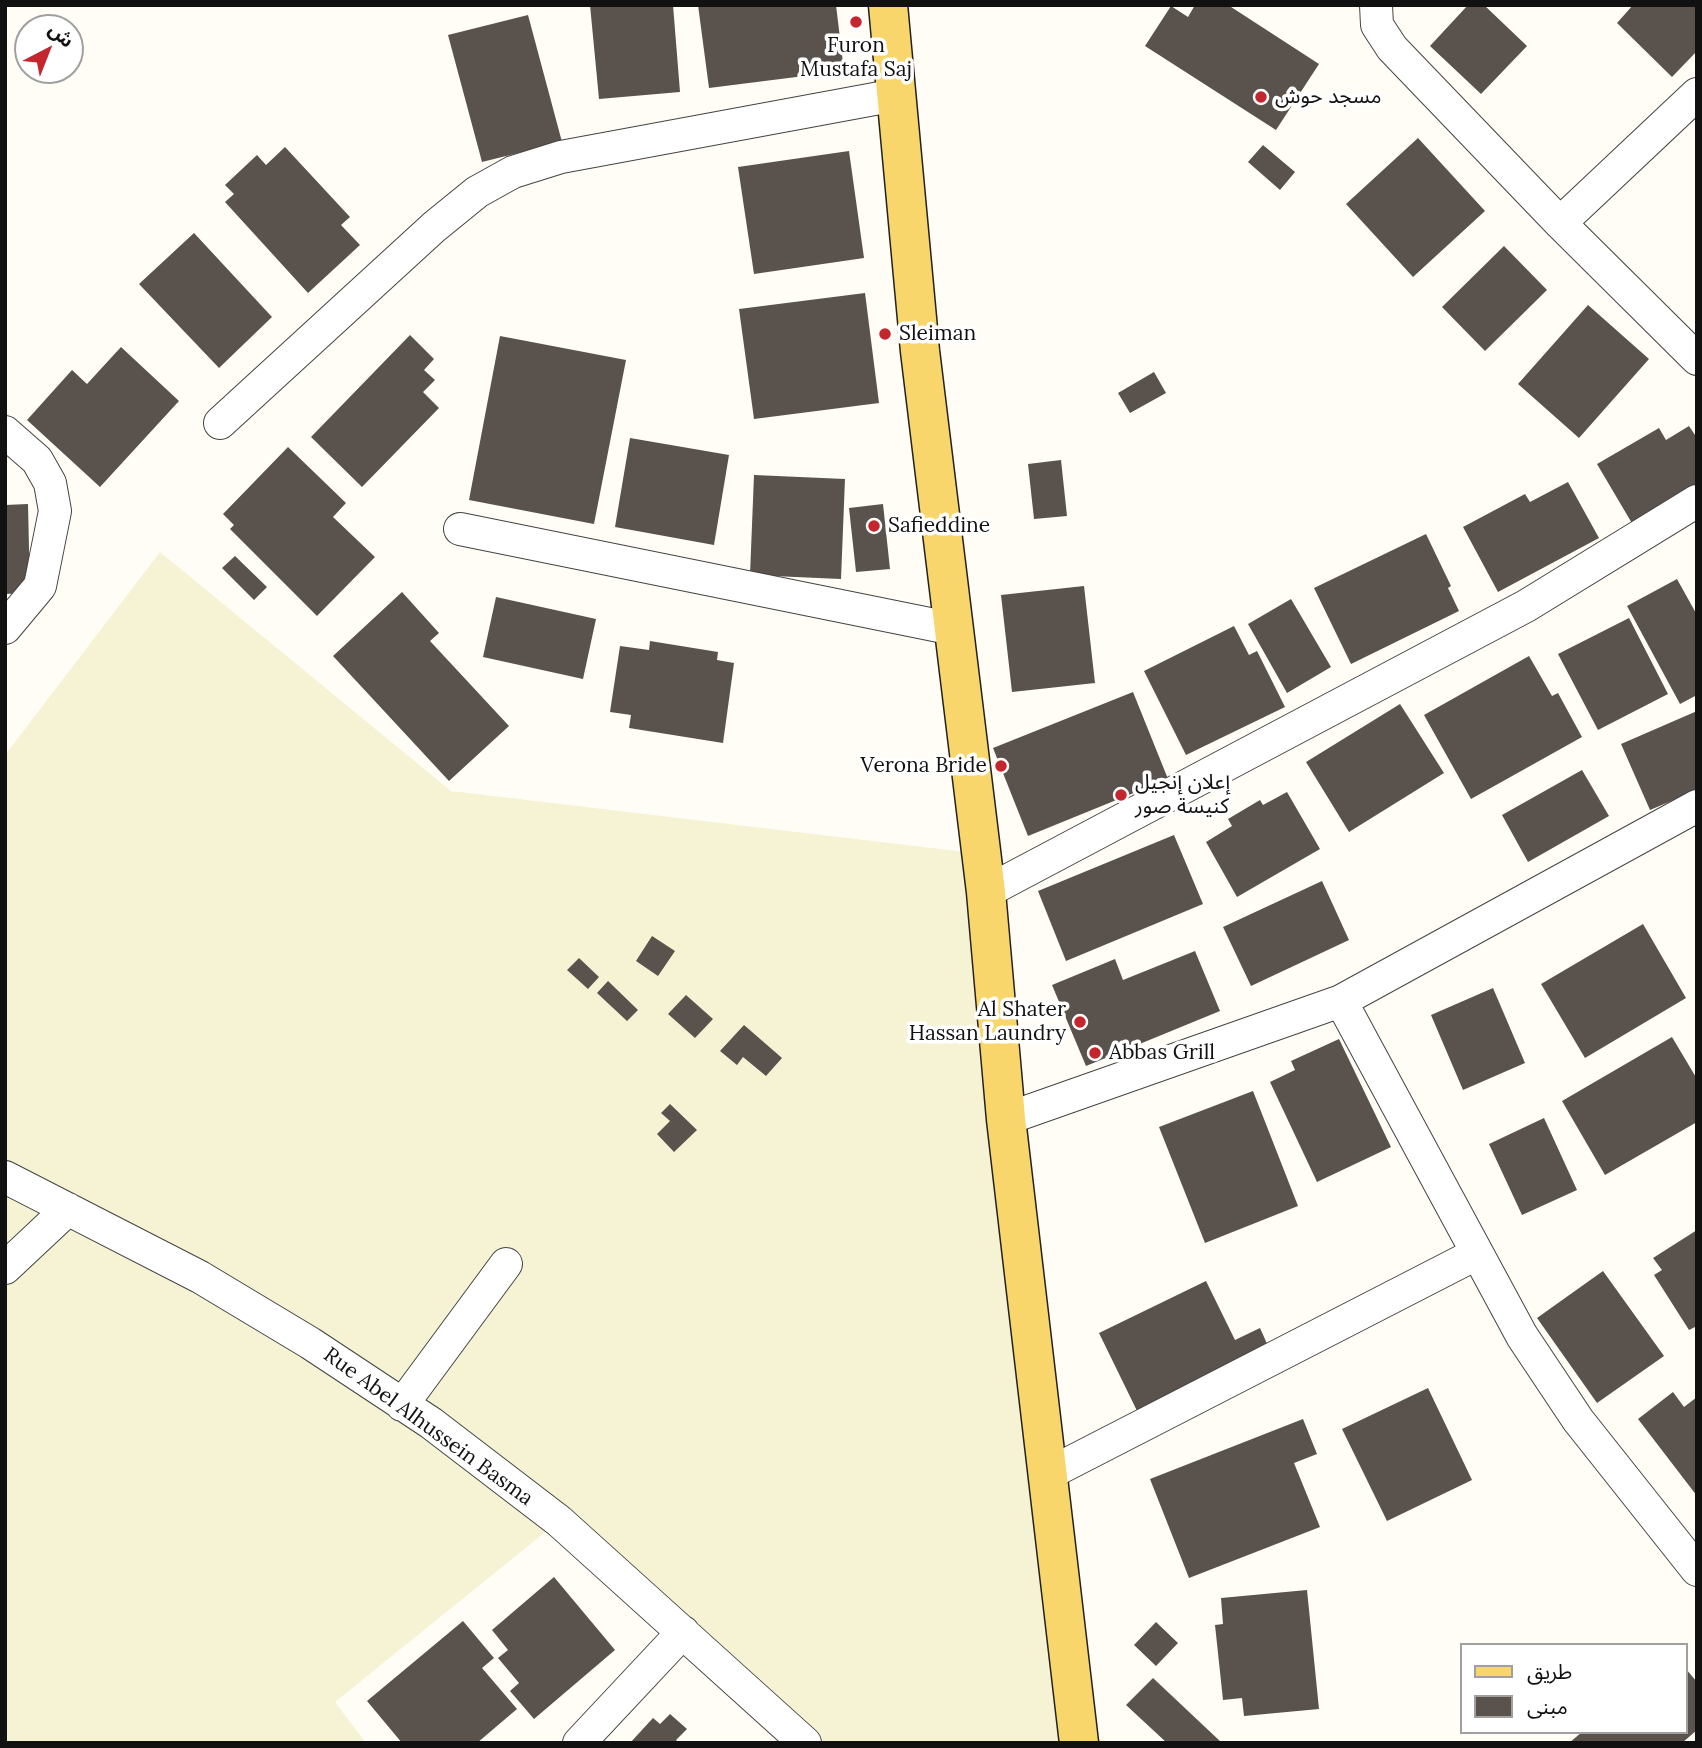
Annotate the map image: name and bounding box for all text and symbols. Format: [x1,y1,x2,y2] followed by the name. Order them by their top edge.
[14,14,84,84] north arrow
[848,14,864,30] marker: Furon Mustafa Saj
[44,17,79,53] text: ش
[800,33,912,83] place label: Furon Mustafa Saj
[1275,84,1382,110] place label: مسجد حوش
[1253,89,1269,105] marker: مسجد حوش
[899,321,976,347] place label: Sleiman
[877,326,893,342] marker: Sleiman
[888,513,990,539] place label: Safieddine
[866,518,882,534] marker: Safieddine
[861,753,987,779] place label: Verona Bride
[993,758,1009,774] marker: Verona Bride
[1135,770,1230,820] place label: إعلان إنجيل كنيسة صور
[1113,787,1129,803] marker: إعلان إنجيل كنيسة صور
[909,997,1066,1047] place label: Al Shater Hassan Laundry
[1072,1014,1088,1030] marker: Al Shater Hassan Laundry
[1109,1040,1215,1066] place label: Abbas Grill
[1087,1045,1103,1061] marker: Abbas Grill
[318,1343,538,1511] street label: Rue Abel Alhussein Basma
[1460,1643,1688,1734] legend
[1527,1658,1572,1685] text: طريق
[1527,1693,1568,1720] text: مبنى

